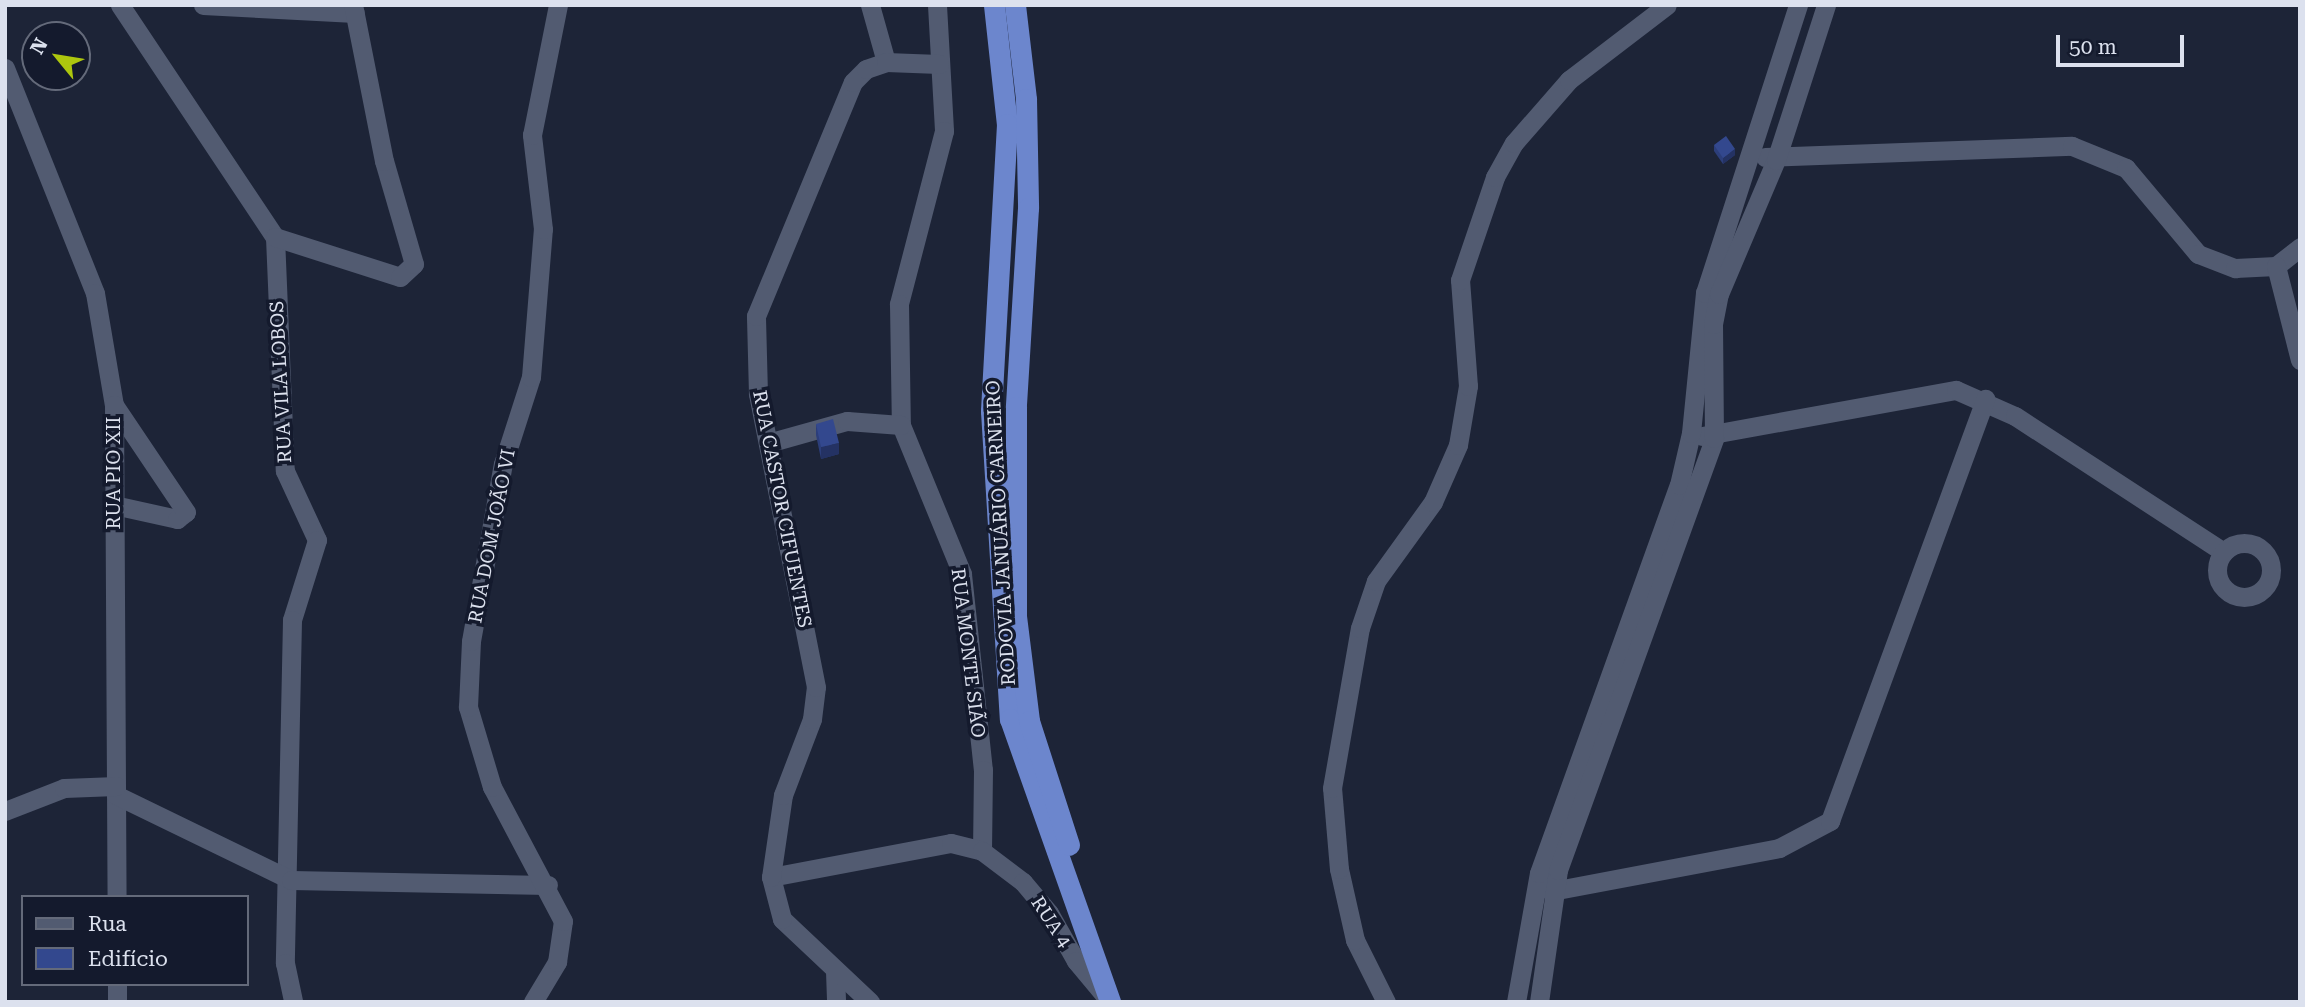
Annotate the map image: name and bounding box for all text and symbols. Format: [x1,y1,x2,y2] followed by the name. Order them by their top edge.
[21,21,91,91] north arrow
[2060,21,2188,65] scale bar
[25,34,53,58] text: N
[2069,35,2117,59] text: 50 m
[265,300,297,464] street label: RUA VILA LOBOS
[982,380,1020,686] street label: RODOVIA JANUÁRIO CARNEIRO
[748,388,816,630] street label: RUA CASTOR CIFUENTES
[103,417,125,529] street label: RUA PIO XII
[464,447,520,625] street label: RUA DOM JOÃO VI
[946,567,990,739] street label: RUA MONTE SIÃO
[1026,892,1076,952] street label: RUA 4
[21,895,248,986] legend
[88,912,127,936] text: Rua
[88,947,168,971] text: Edifício

